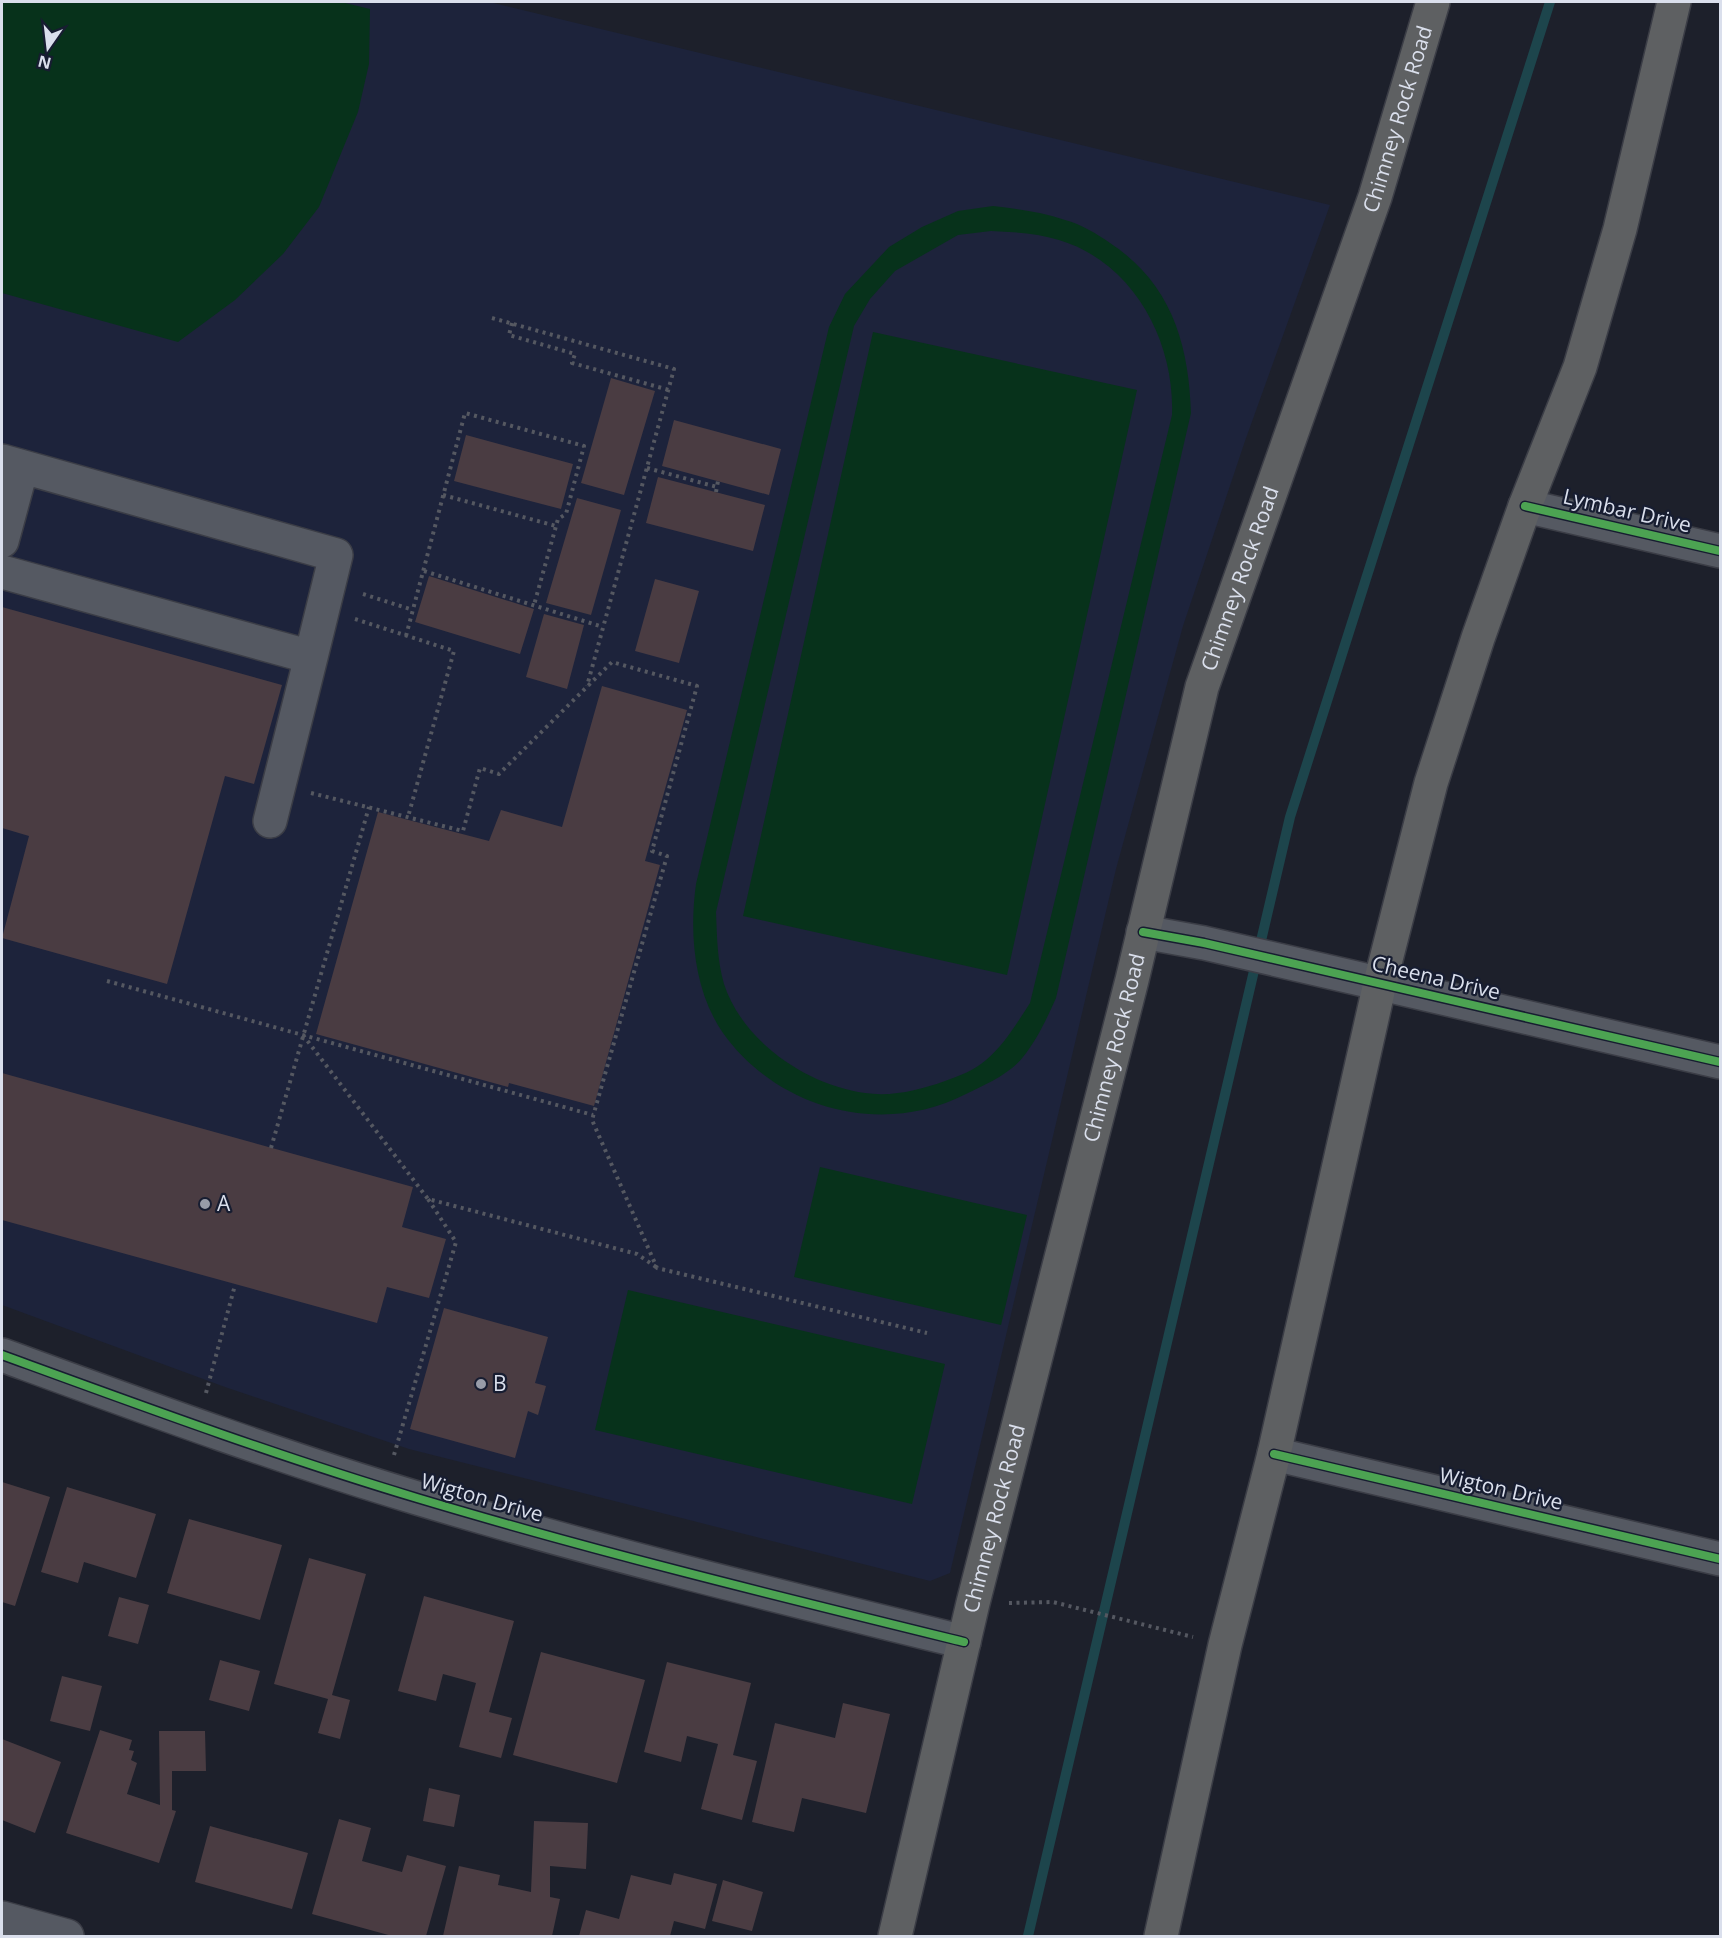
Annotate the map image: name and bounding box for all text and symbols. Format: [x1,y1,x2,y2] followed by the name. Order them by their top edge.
[18,18,78,78] north arrow
[1356,22,1438,216] street label: Chimney Rock Road
[35,50,53,75] text: N
[1194,482,1285,675] street label: Chimney Rock Road
[1560,482,1694,538] street label: Lymbar Drive
[1369,949,1503,1005] street label: Cheena Drive
[1076,950,1151,1145] street label: Chimney Rock Road
[217,1189,231,1217] place label: A
[198,1197,212,1211] marker: A
[493,1369,507,1397] place label: B
[474,1377,488,1391] marker: B
[956,1421,1031,1616] street label: Chimney Rock Road
[1437,1460,1566,1516] street label: Wigton Drive
[418,1466,547,1528] street label: Wigton Drive

